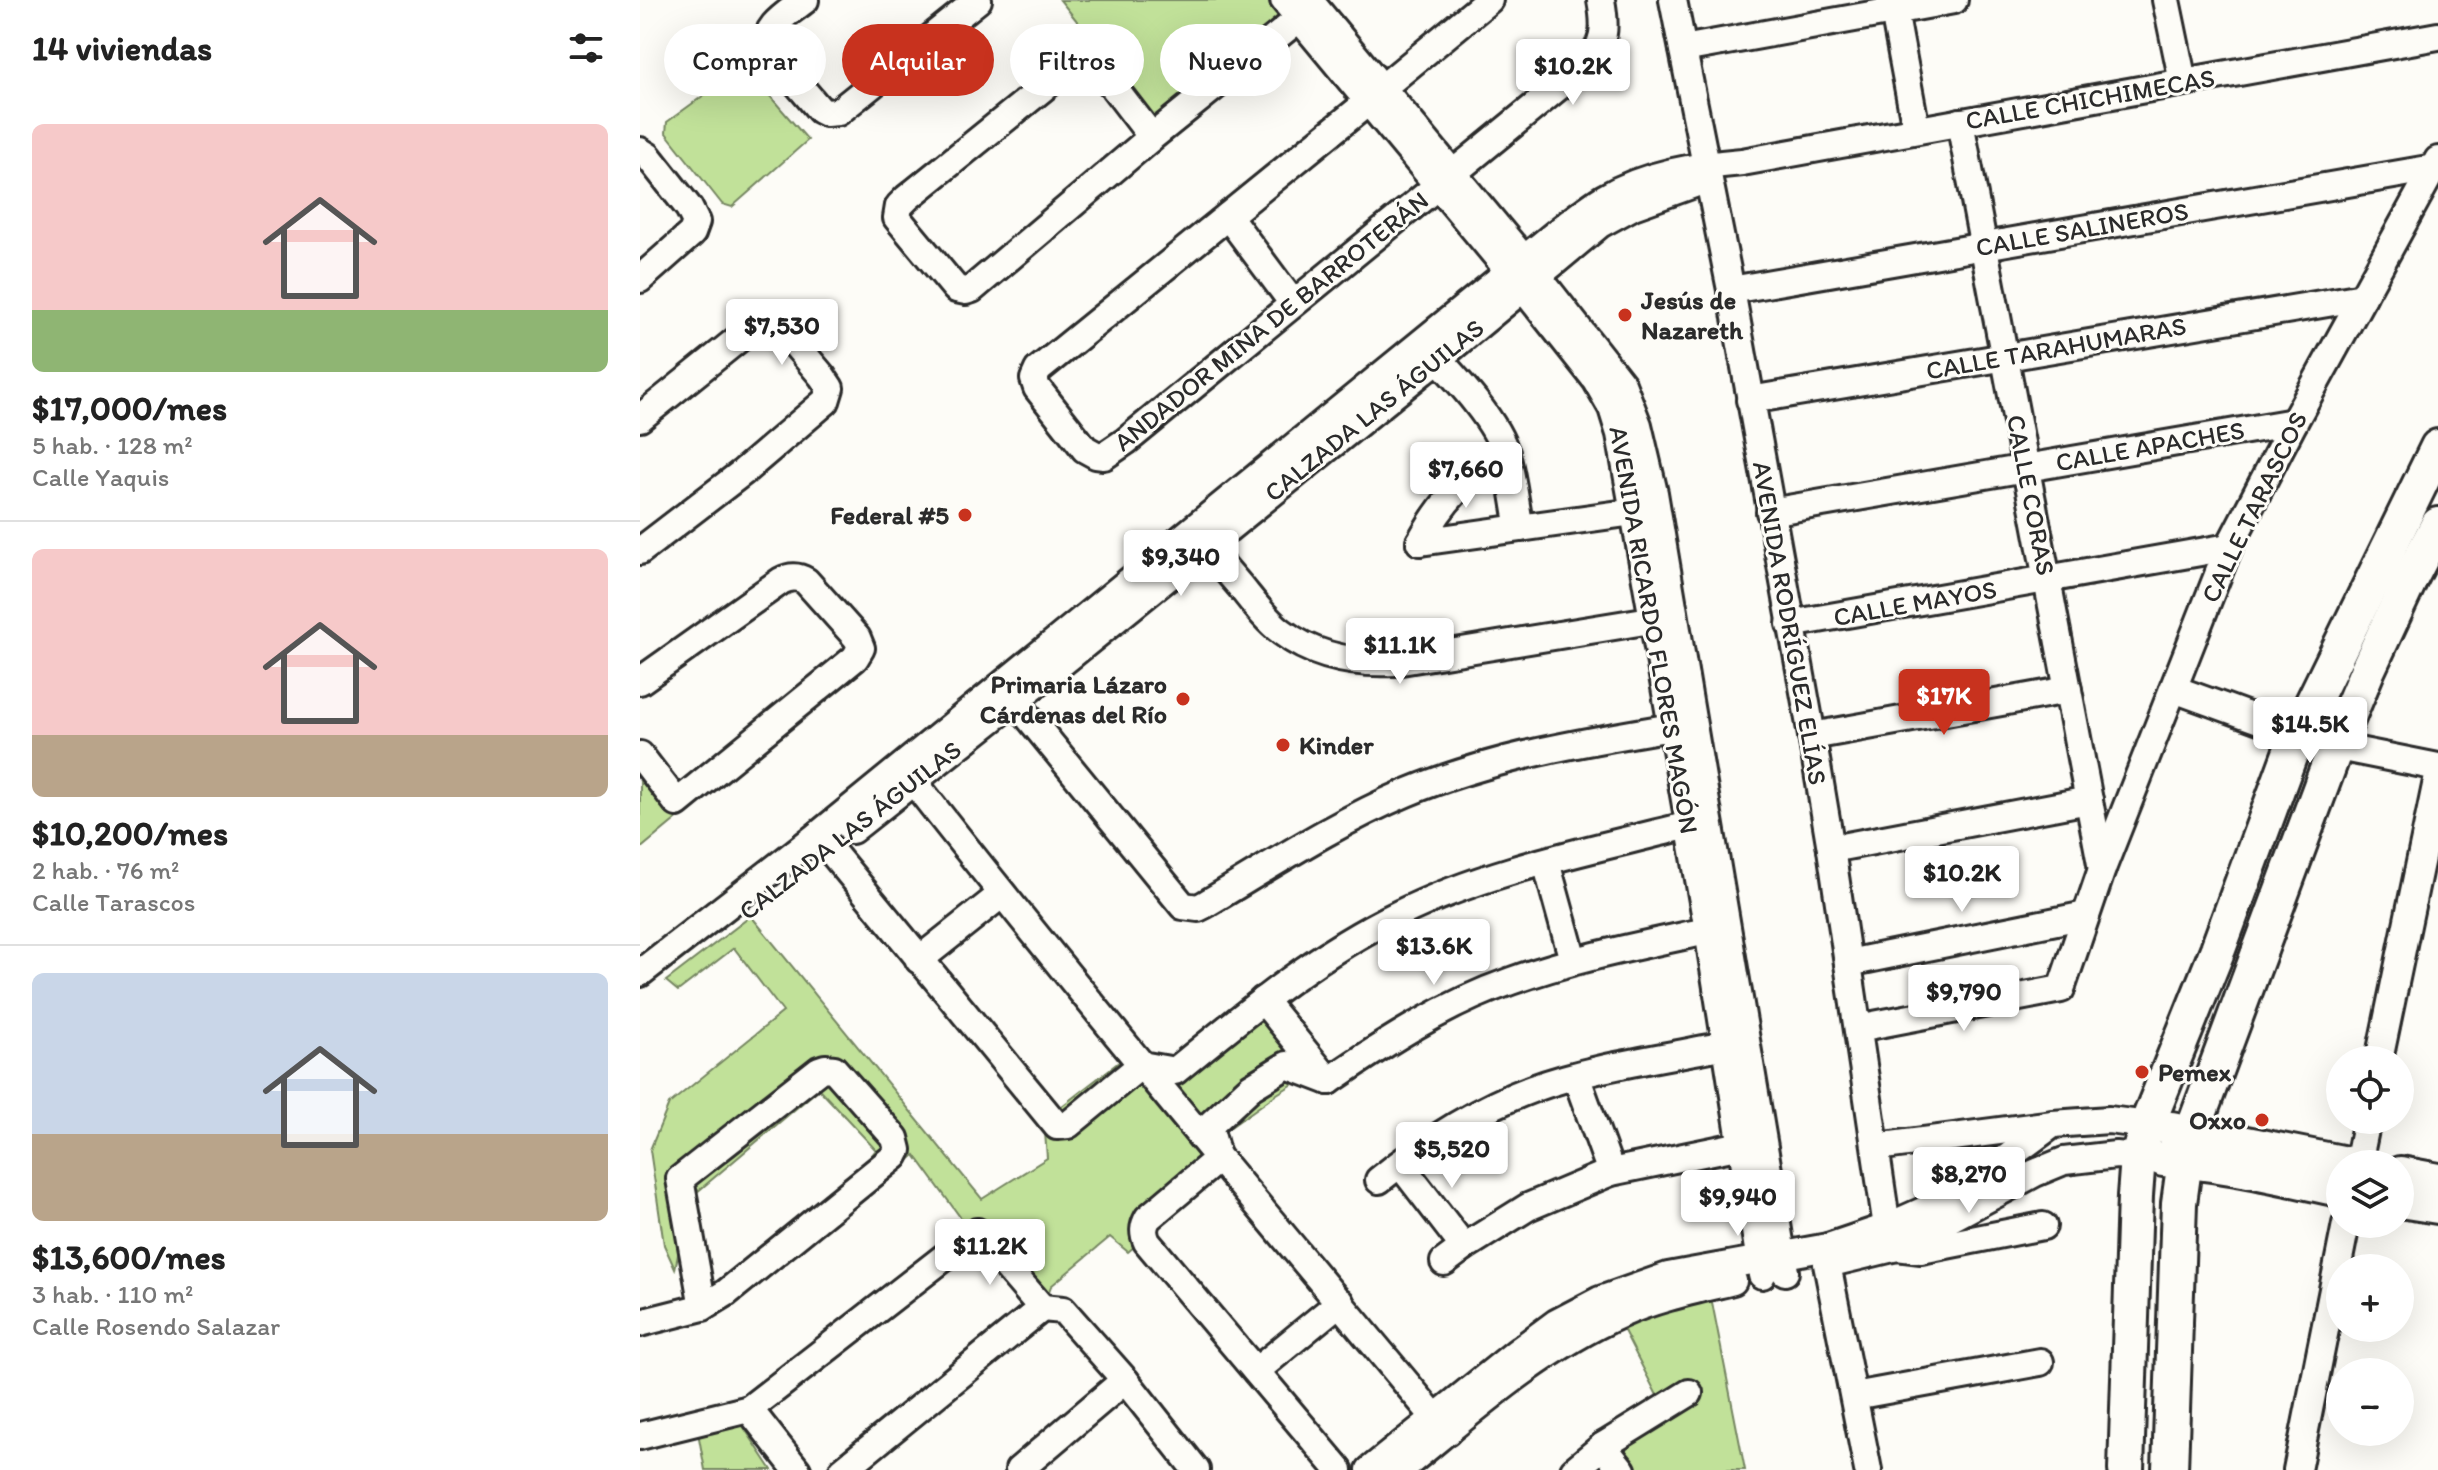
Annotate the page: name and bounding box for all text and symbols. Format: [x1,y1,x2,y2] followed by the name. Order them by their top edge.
[664,24,826,96] chip: Comprar
[842,24,994,96] chip: Alquilar
[1010,24,1144,96] chip: Filtros
[1160,24,1291,96] chip: Nuevo
[564,26,608,70] icon: filters
[32,28,212,69] text: 14 viviendas
[1508,39,1638,107] pin: $10.2K
[1534,49,1612,81] text: $10.2K
[1963,61,2217,137] street label: CALLE CHICHIMECAS
[248,176,392,320] icon: home
[1107,184,1435,458] street label: ANDADOR MINA DE BARROTERÁN
[1973,195,2191,263] street label: CALLE SALINEROS
[1640,284,1744,346] place label: Jesús de Nazareth
[717,299,847,367] pin: $7,530
[1616,306,1634,324] marker: Jesús de Nazareth
[744,309,820,341] text: $7,530
[1923,309,2189,387] street label: CALLE TARAHUMARAS
[1258,311,1490,509] street label: CALZADA LAS ÁGUILAS
[32,388,227,429] text: $17,000/mes
[2194,406,2314,608] street label: CALLE TARASCOS
[2000,412,2062,578] street label: CALLE CORAS
[2053,414,2247,478] street label: CALLE APACHES
[1602,424,1706,836] street label: AVENIDA RICARDO FLORES MAGÓN
[32,429,193,461] text: 5 hab. · 128 m²
[1401,442,1531,510] pin: $7,660
[1428,452,1504,484] text: $7,660
[1746,459,1834,787] street label: AVENIDA RODRÍGUEZ ELÍAS
[32,461,169,493] text: Calle Yaquis
[830,499,949,531] place label: Federal #5
[956,506,974,524] marker: Federal #5
[1116,530,1246,598] pin: $9,340
[1142,540,1220,572] text: $9,340
[1831,573,1999,633] street label: CALLE MAYOS
[248,601,392,745] icon: home
[1335,618,1465,686] pin: $11.1K
[1364,628,1436,660] text: $11.1K
[980,668,1167,730] place label: Primaria Lázaro Cárdenas del Río
[1897,669,1991,737] pin: $17K
[1917,679,1971,711] text: $17K
[1174,690,1192,708] marker: Primaria Lázaro Cárdenas del Río
[2245,697,2375,765] pin: $14.5K
[2271,707,2349,739] text: $14.5K
[1299,729,1374,761] place label: Kinder
[732,733,968,927] street label: CALZADA LAS ÁGUILAS
[1274,736,1292,754] marker: Kinder
[32,813,228,854] text: $10,200/mes
[1897,846,2027,914] pin: $10.2K
[32,854,179,886] text: 2 hab. · 76 m²
[1923,856,2001,888] text: $10.2K
[32,886,195,918] text: Calle Tarascos
[1369,919,1499,987] pin: $13.6K
[1396,929,1472,961] text: $13.6K
[1899,965,2029,1033] pin: $9,790
[1926,975,2002,1007] text: $9,790
[248,1025,392,1169] icon: home
[2326,1046,2414,1446] map controls
[2326,1046,2414,1134] button: locate
[2158,1056,2232,1088] place label: Pemex
[2133,1063,2151,1081] marker: Pemex
[2189,1104,2246,1136] place label: Oxxo
[2253,1111,2271,1129] marker: Oxxo
[1387,1122,1517,1190] pin: $5,520
[1414,1132,1490,1164] text: $5,520
[1904,1147,2034,1215] pin: $8,270
[2326,1150,2414,1238] button: layers
[1931,1157,2007,1189] text: $8,270
[1673,1170,1803,1238] pin: $9,940
[1699,1180,1777,1212] text: $9,940
[925,1219,1055,1287] pin: $11.2K
[953,1229,1027,1261] text: $11.2K
[32,1237,226,1278] text: $13,600/mes
[2326,1254,2414,1342] button: +
[32,1278,193,1310] text: 3 hab. · 110 m²
[32,1310,280,1342] text: Calle Rosendo Salazar
[2326,1358,2414,1446] button: −

